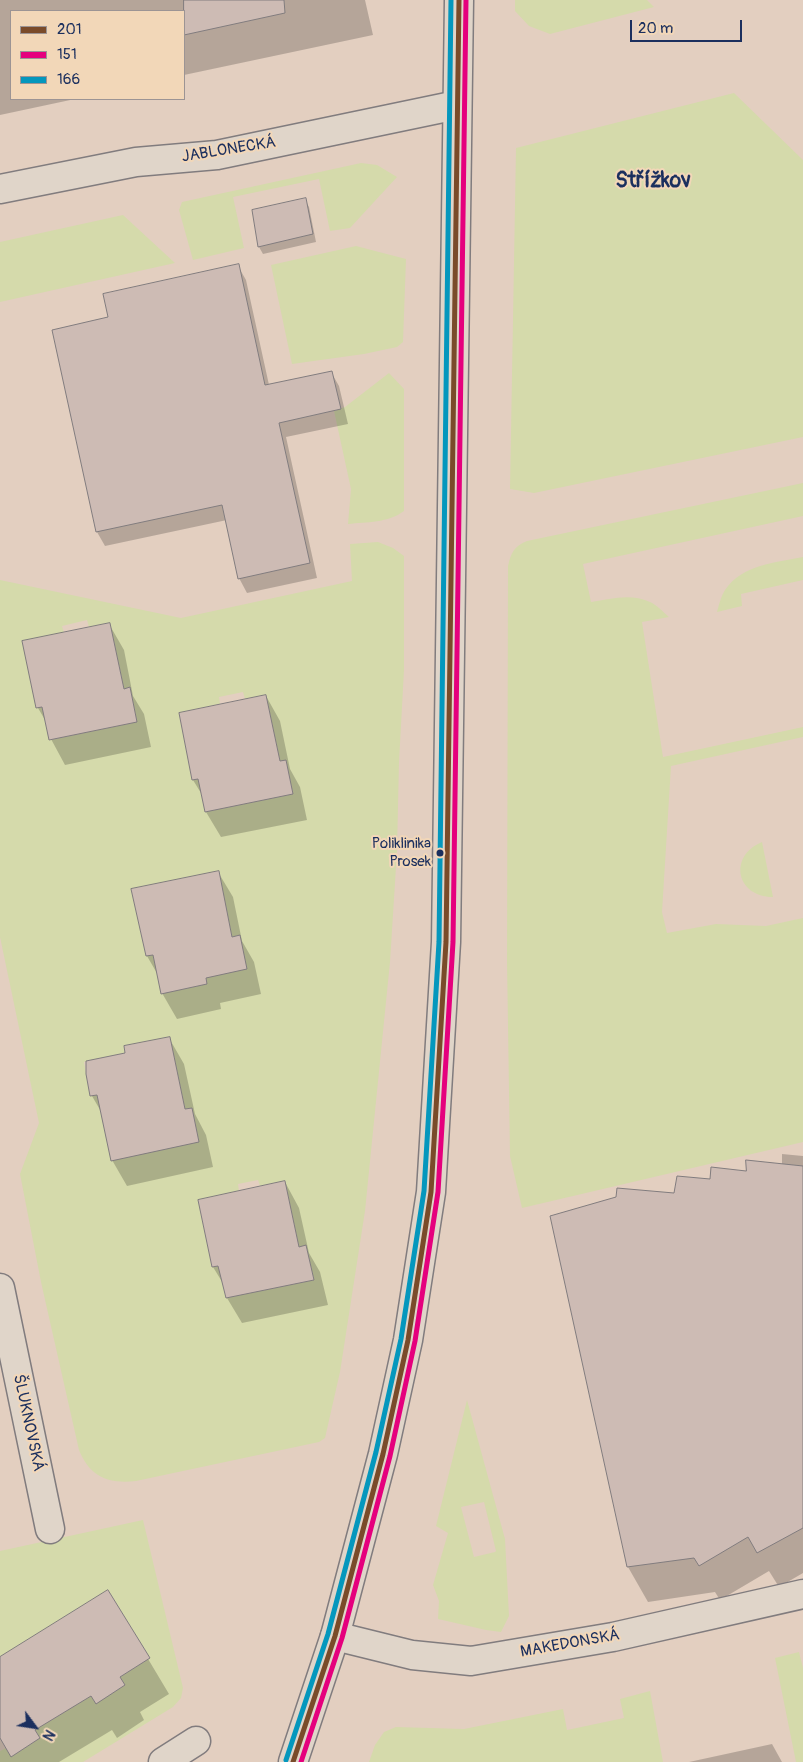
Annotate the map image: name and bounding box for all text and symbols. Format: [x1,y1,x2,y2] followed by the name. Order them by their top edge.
[10,10,185,100] legend
[633,10,746,42] scale bar
[638,19,673,38] text: 20 m
[57,20,82,39] text: 201
[57,45,77,64] text: 151
[57,70,80,89] text: 166
[180,133,278,167] street label: JABLONECKÁ
[615,169,691,195] district label: Střížkov
[372,835,431,870] place label: Poliklinika Prosek
[435,848,445,858] marker: Poliklinika Prosek
[8,1373,48,1473] street label: ŠLUKNOVSKÁ
[519,1626,621,1662] street label: MAKEDONSKÁ
[10,1702,60,1752] north arrow
[39,1727,58,1743] text: N

